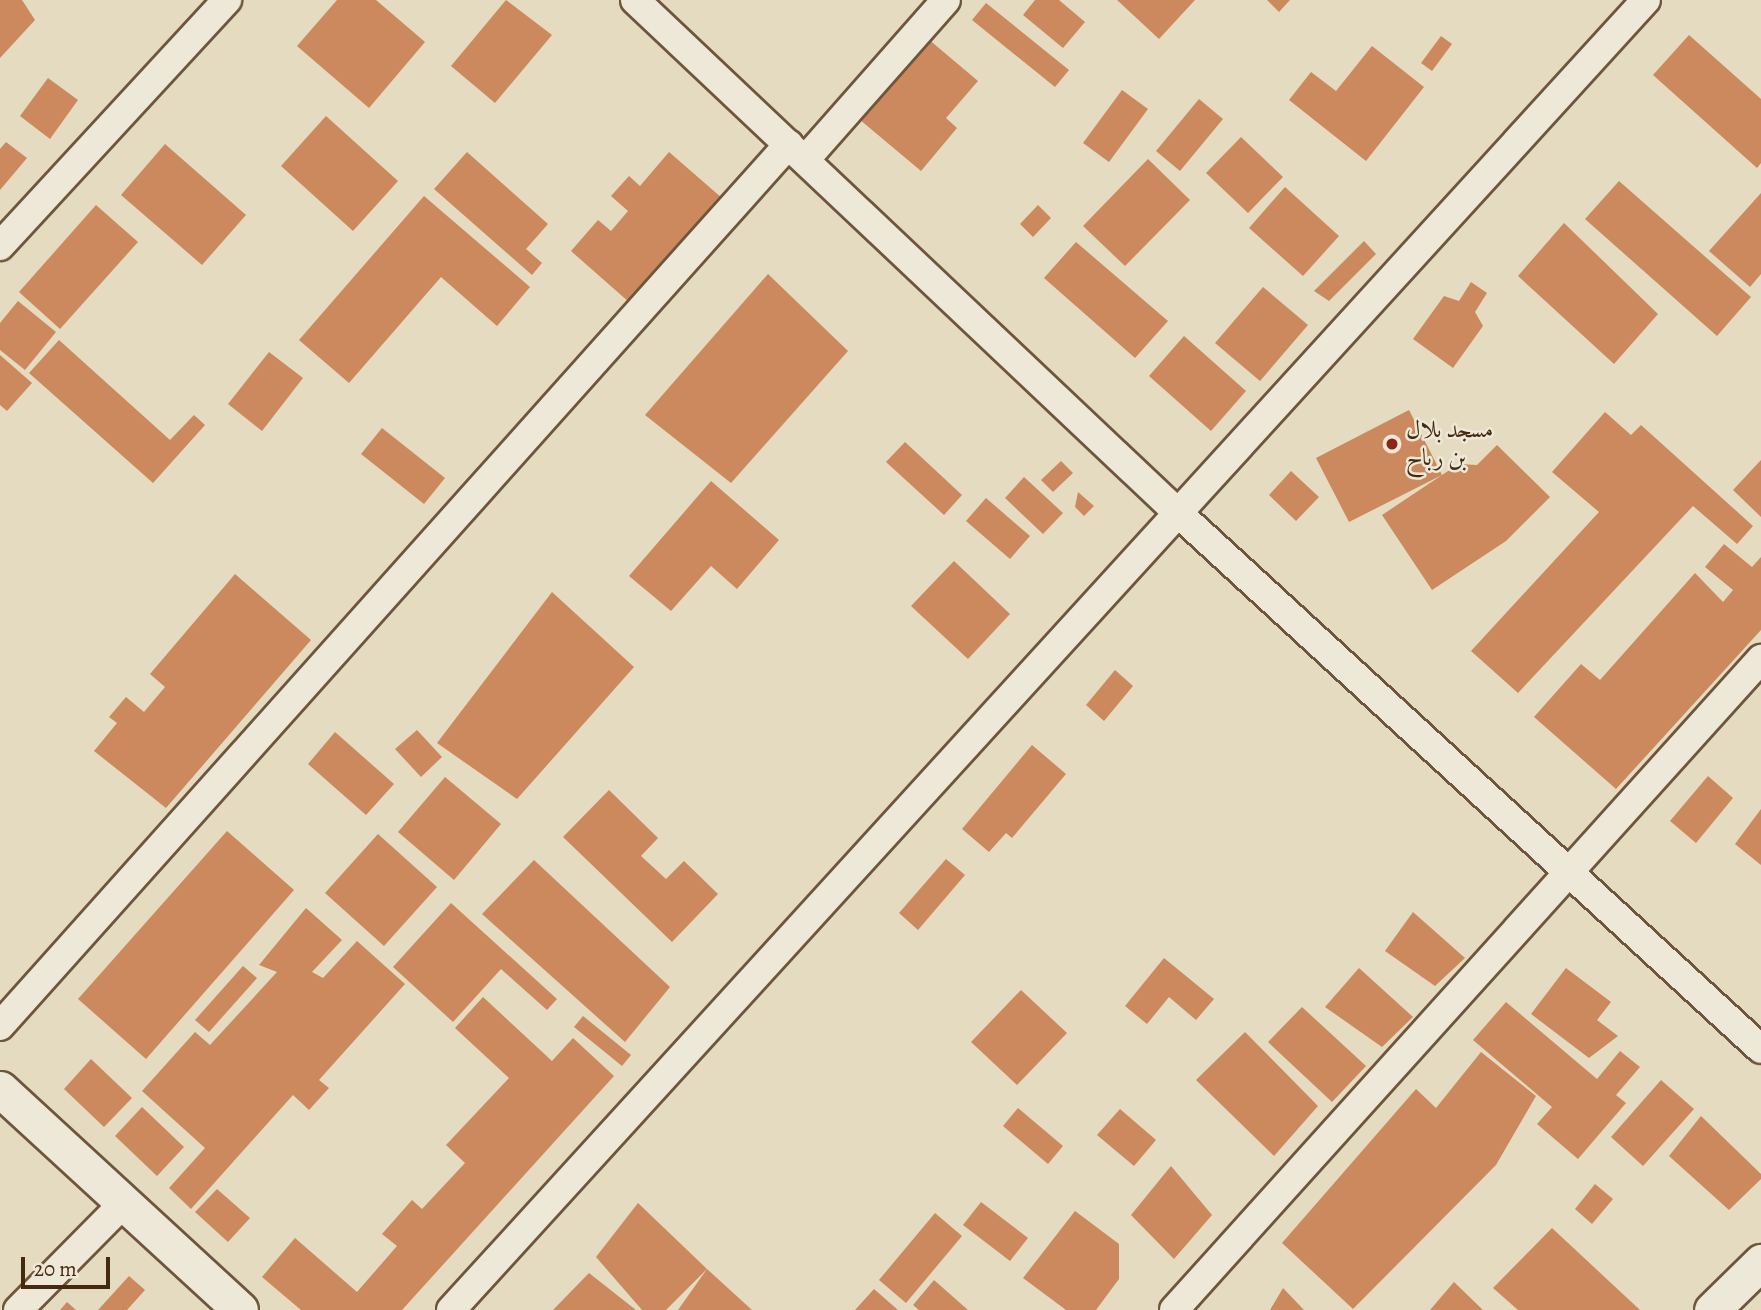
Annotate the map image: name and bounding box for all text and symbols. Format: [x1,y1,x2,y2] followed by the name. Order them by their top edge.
[1406,416,1493,472] place label: مسجد بلال بن رباح
[1384,436,1400,452] marker: مسجد بلال بن رباح
[24,1244,114,1288] scale bar
[34,1255,77,1283] text: 20 m

